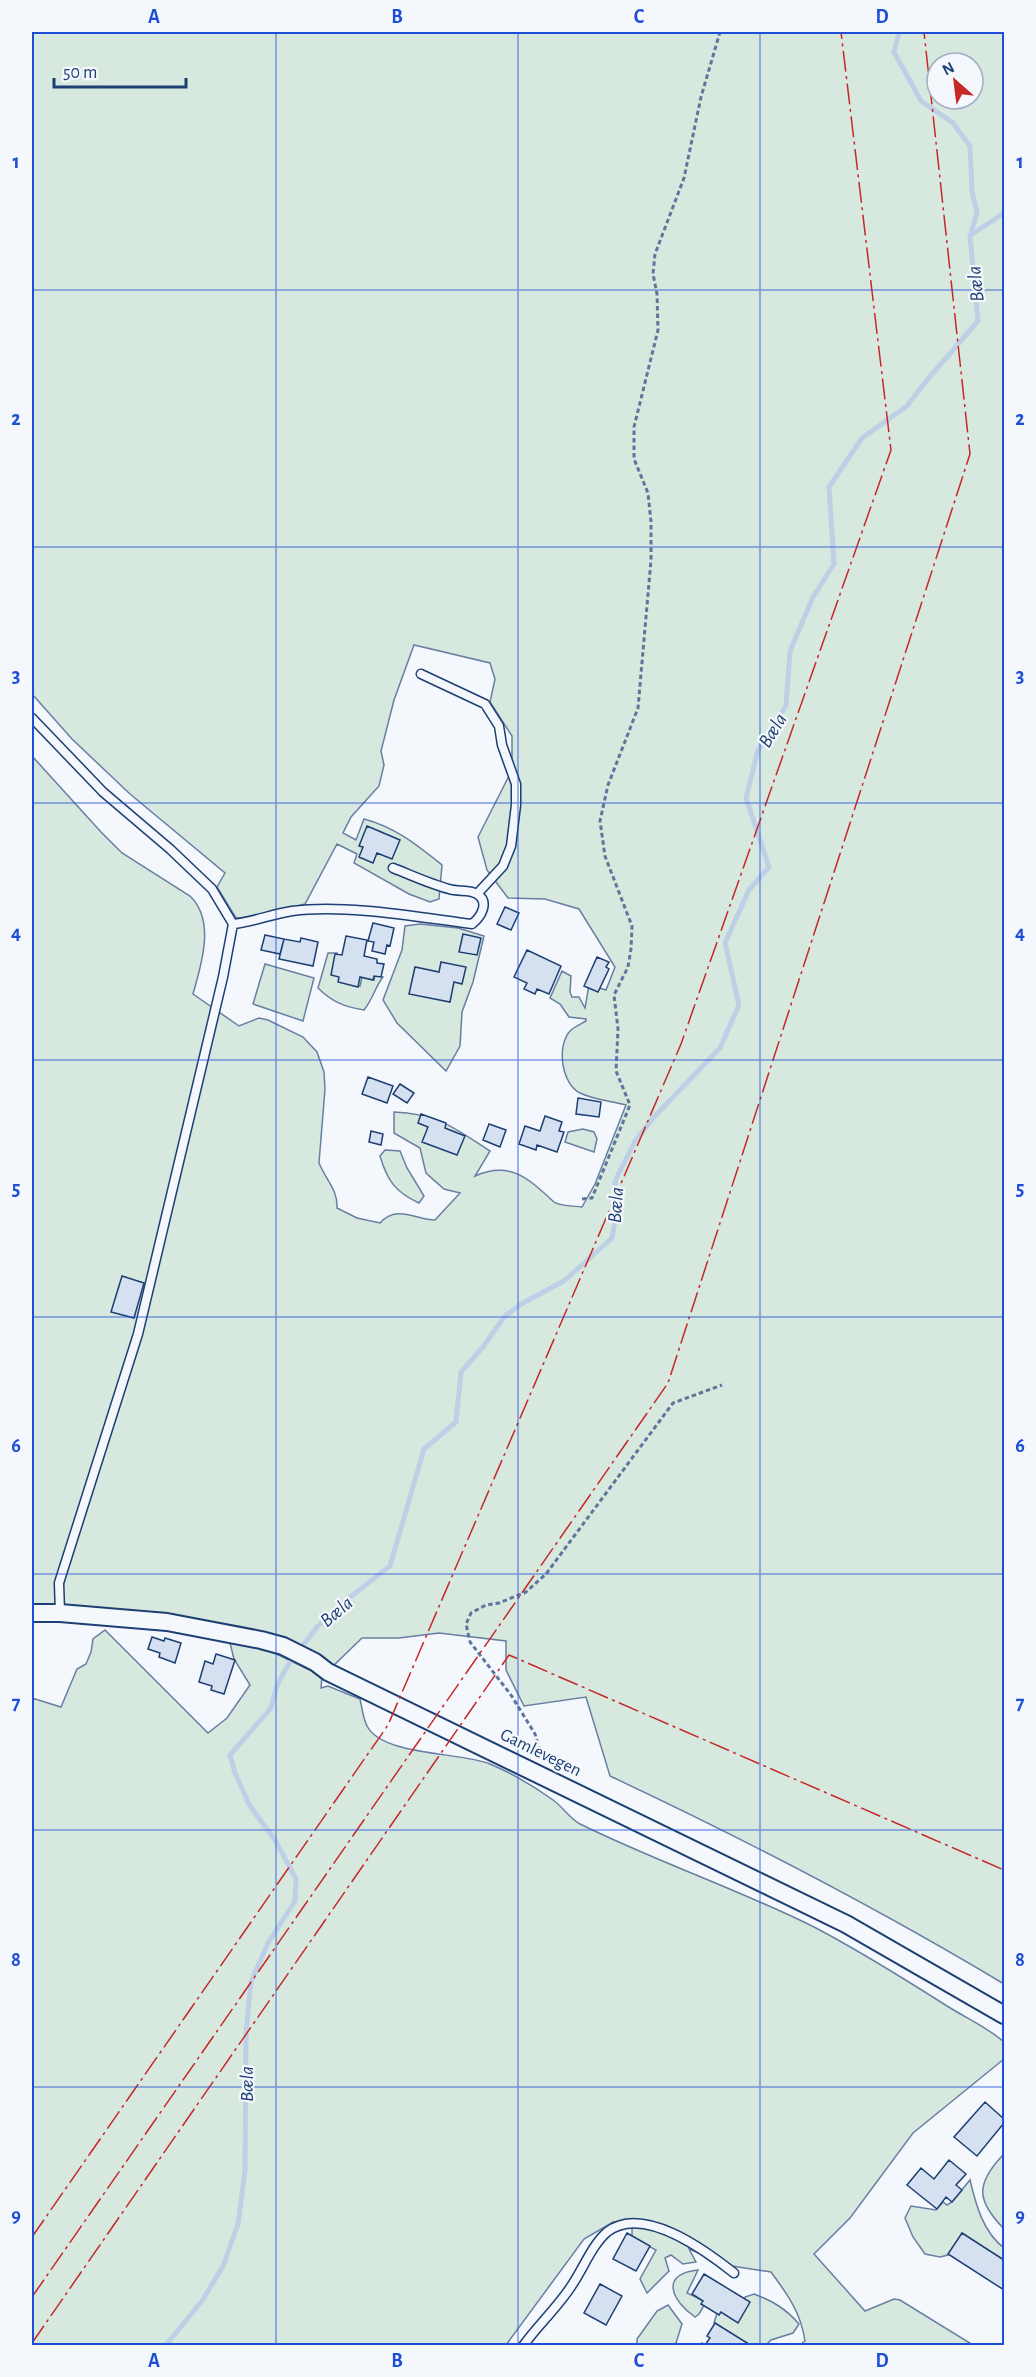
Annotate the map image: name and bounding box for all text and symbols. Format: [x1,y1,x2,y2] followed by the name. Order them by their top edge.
[148,7,160,27] text: A
[391,7,403,27] text: B
[634,7,645,27] text: C
[875,7,889,27] text: D
[54,51,186,89] scale bar
[925,51,985,111] north arrow
[940,59,957,78] text: N
[63,64,97,82] text: 50 m
[12,152,20,172] text: 1
[1016,152,1024,172] text: 1
[964,265,988,303] water label: Bæla
[11,409,21,429] text: 2
[1015,409,1025,429] text: 2
[12,666,20,686] text: 3
[1016,666,1024,686] text: 3
[755,710,791,751] water label: Bæla
[11,923,21,943] text: 4
[1015,923,1025,943] text: 4
[12,1179,20,1199] text: 5
[1016,1179,1024,1199] text: 5
[605,1186,627,1224] water label: Bæla
[11,1436,21,1456] text: 6
[1015,1436,1025,1456] text: 6
[316,1593,357,1631] water label: Bæla
[12,1693,21,1713] text: 7
[1016,1693,1025,1713] text: 7
[497,1726,584,1780] street label: Gamlevegen
[11,1950,21,1970] text: 8
[1015,1950,1025,1970] text: 8
[237,2066,257,2102] water label: Bæla
[11,2206,21,2226] text: 9
[1015,2206,1025,2226] text: 9
[148,2351,160,2371] text: A
[391,2351,403,2371] text: B
[634,2351,645,2371] text: C
[875,2351,889,2371] text: D

